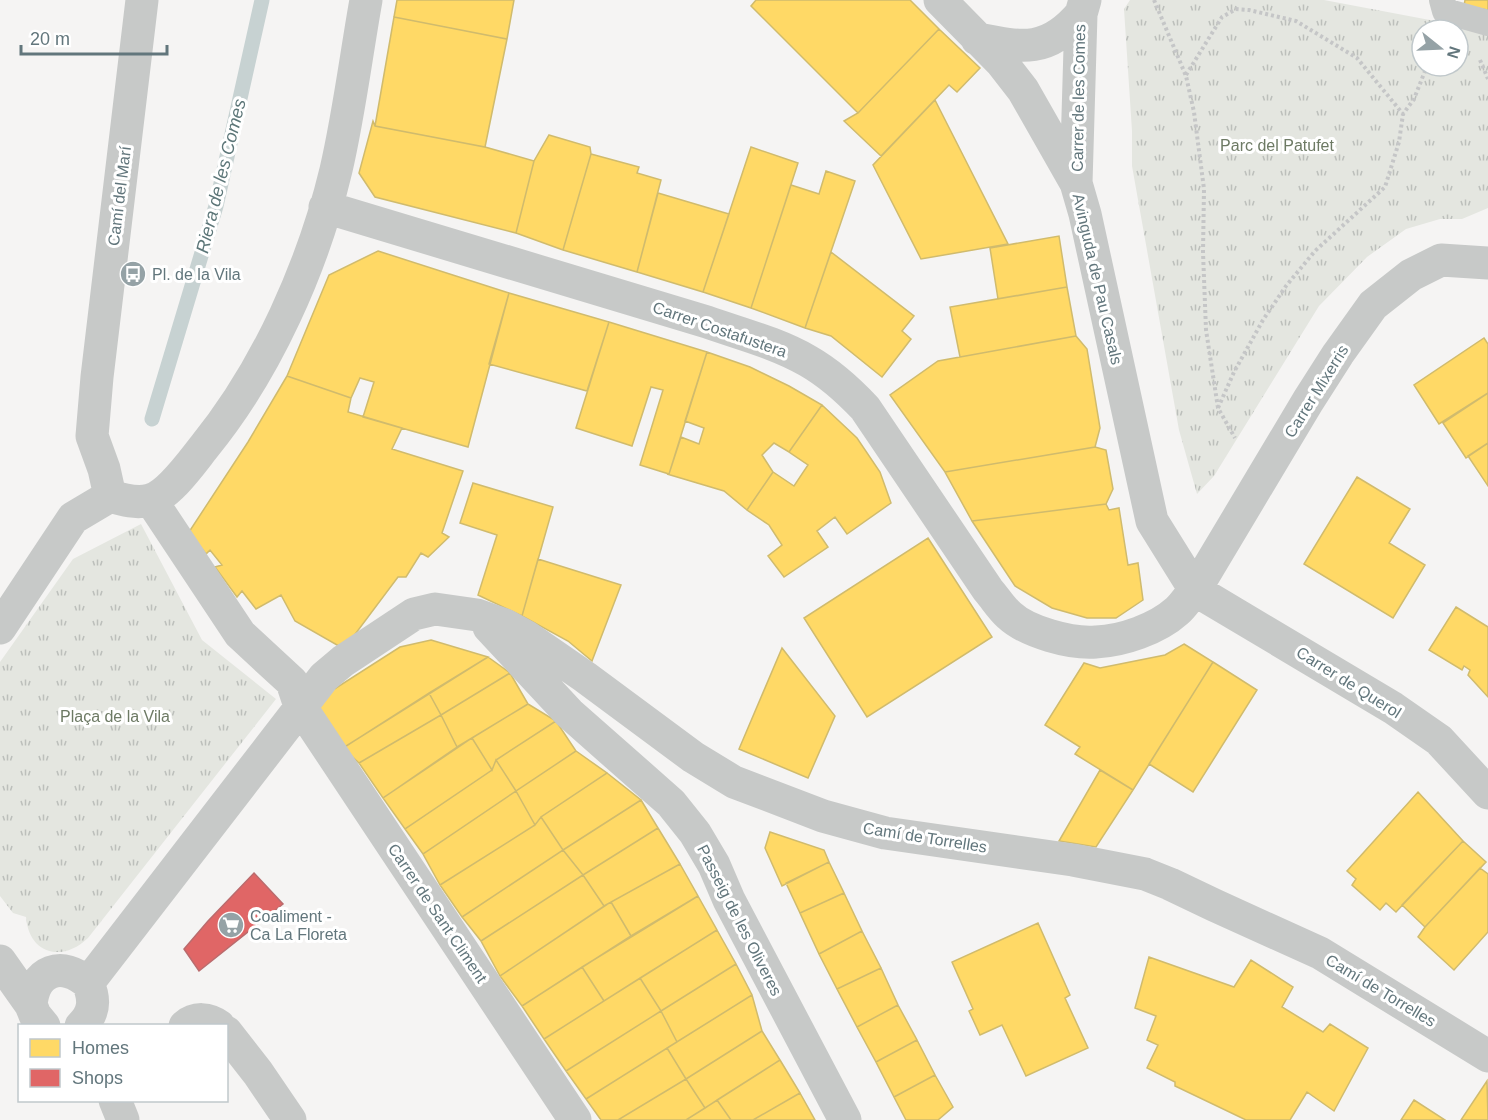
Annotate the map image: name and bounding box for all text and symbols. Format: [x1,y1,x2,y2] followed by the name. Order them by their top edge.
[21,18,166,56] scale bar
[1410,18,1470,78] north arrow
[1069,24,1088,172] street label: Carrer de les Comes
[30,29,70,49] text: 20 m
[1444,44,1464,61] text: N
[192,97,250,255] water label: Riera de les Comes
[1220,137,1334,154] park label: Parc del Patufet
[105,145,134,247] street label: Camí del Marí
[1070,192,1125,366] street label: Avinguda de Pau Casals
[118,259,148,289] bus stop icon: Pl. de la Vila
[152,266,241,283] place label: Pl. de la Vila
[651,299,789,360] street label: Carrer Costafustera
[1281,342,1352,441] street label: Carrer Mixerris
[1293,643,1404,721] street label: Carrer de Querol
[60,708,170,725] park label: Plaça de la Vila
[862,819,988,856] street label: Camí de Torrelles
[385,841,491,986] street label: Carrer de Sant Climent
[694,842,785,999] street label: Passeig de les Oliveres
[250,908,347,943] place label: Coaliment - Ca La Floreta
[216,910,246,940] supermarket icon: Coaliment - Ca La Floreta
[1323,951,1439,1030] street label: Camí de Torrelles
[18,1024,228,1102] legend
[72,1038,129,1058] text: Homes
[72,1068,123,1088] text: Shops

